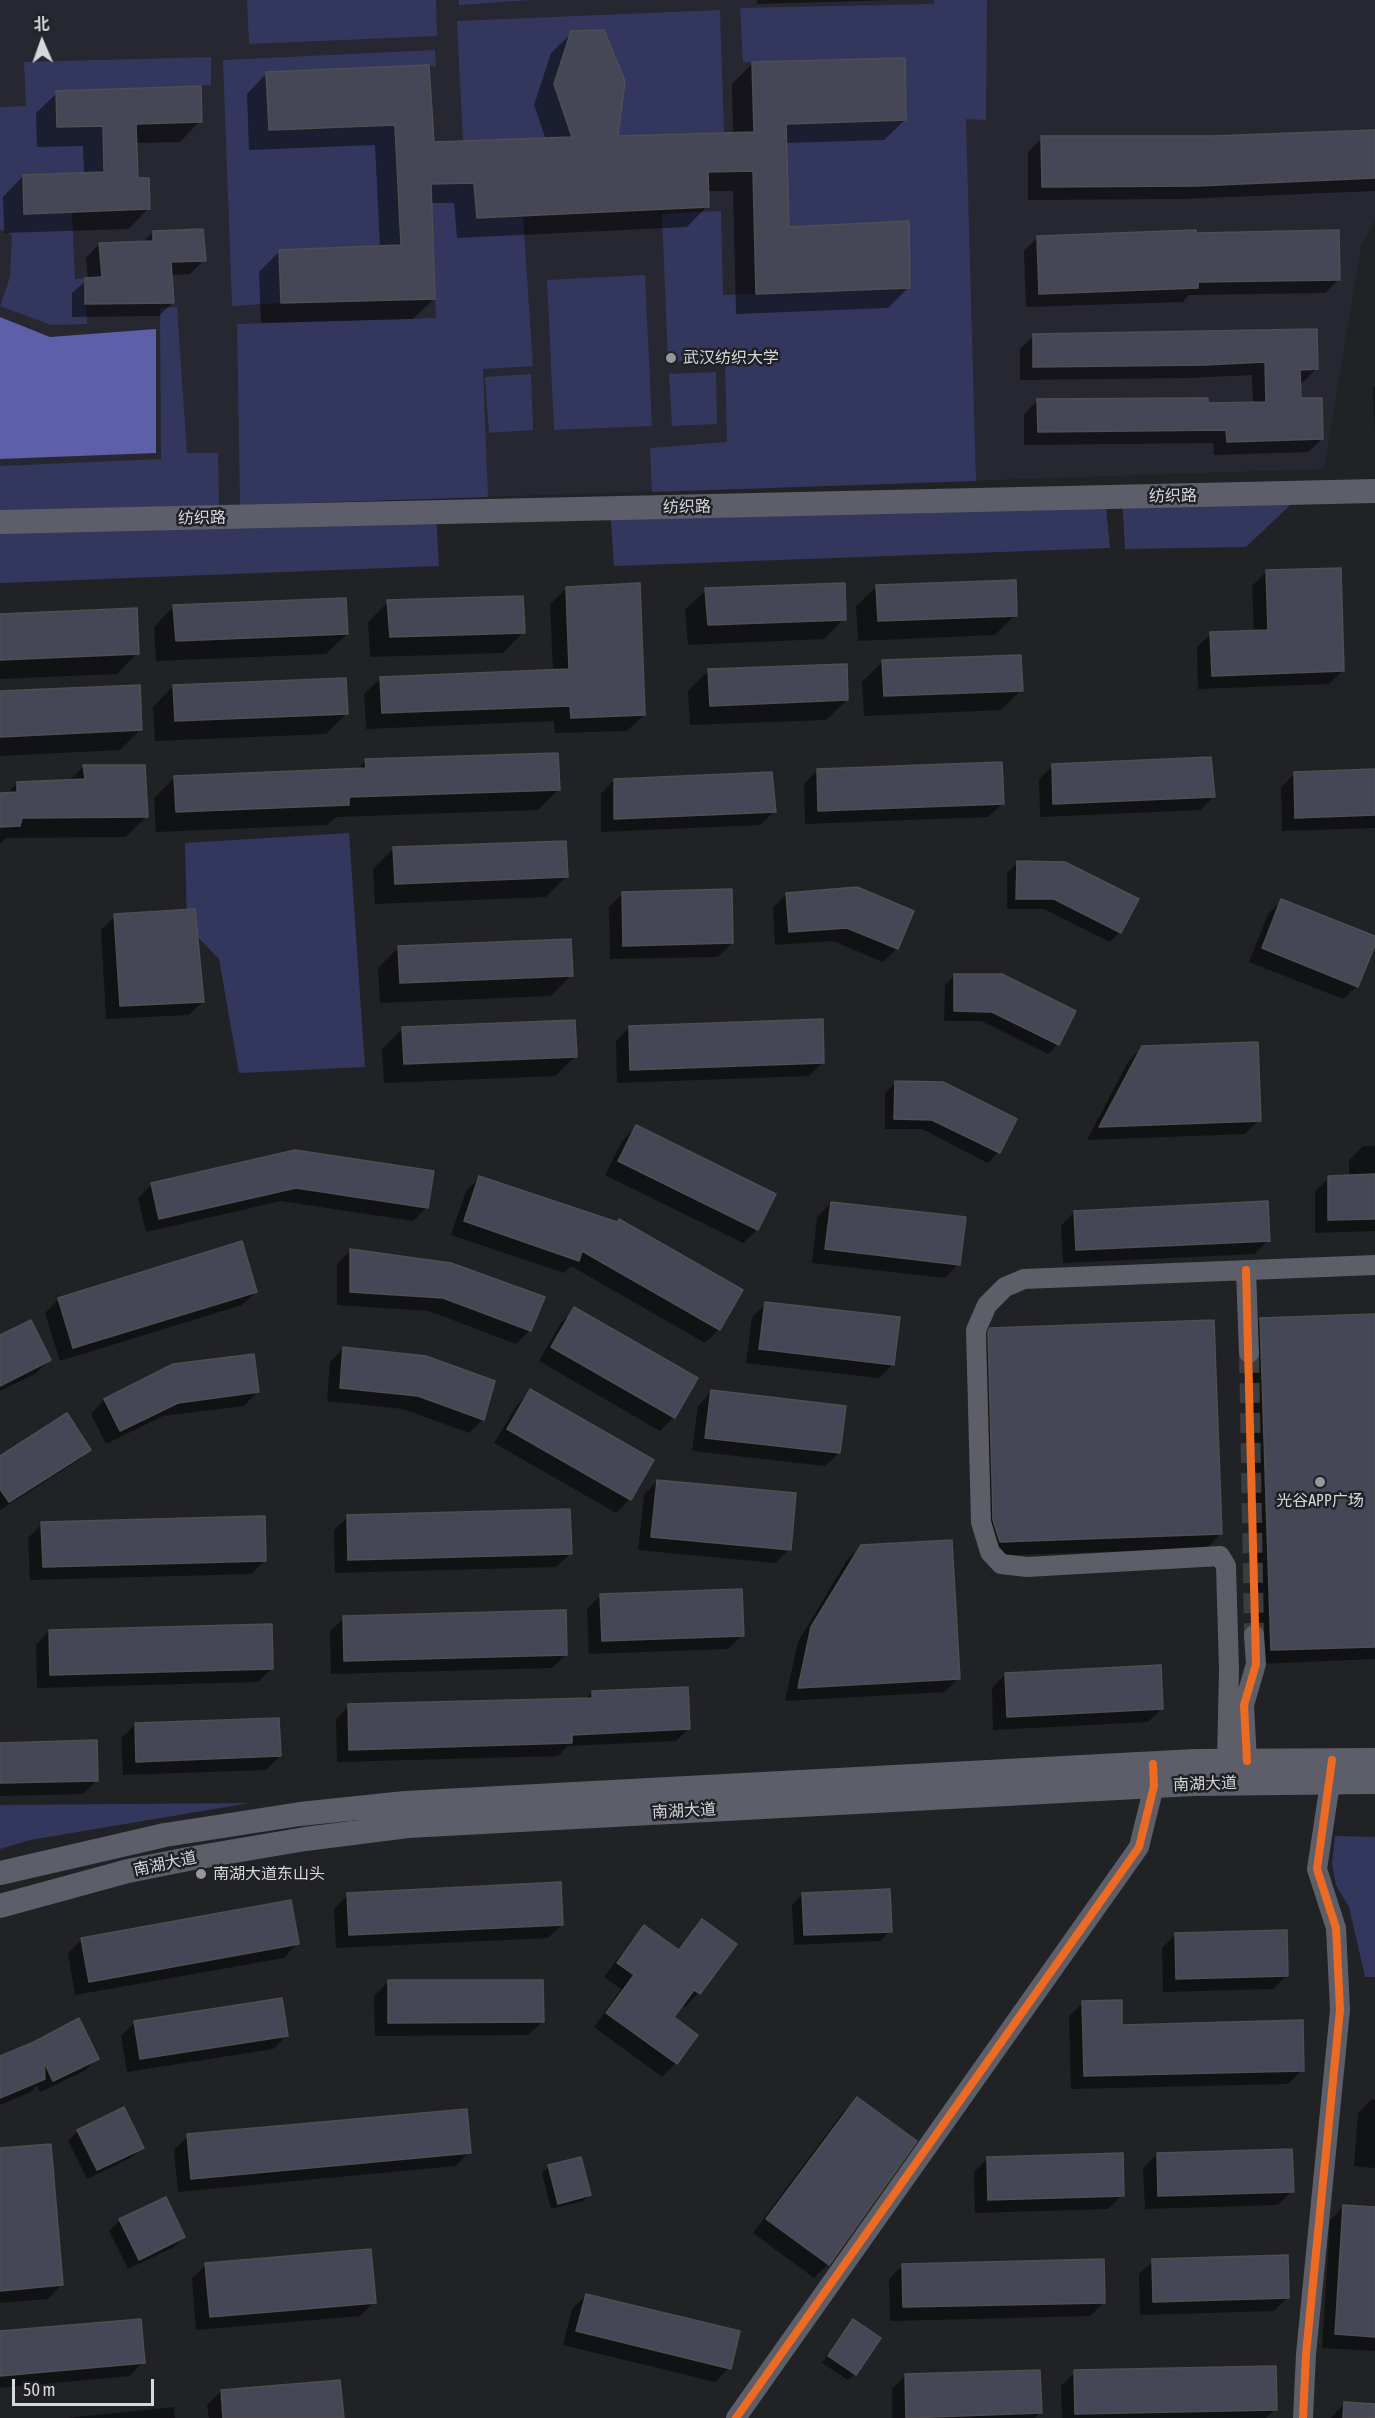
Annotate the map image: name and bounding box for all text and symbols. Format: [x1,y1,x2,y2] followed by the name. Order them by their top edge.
[12,12,72,72] north arrow
[33,15,50,33] text: 北
[683,348,779,368] place label: 武汉纺织大学
[664,351,678,365] marker: 武汉纺织大学
[1149,486,1197,506] street label: 纺织路
[663,497,711,517] street label: 纺织路
[178,508,226,528] street label: 纺织路
[1313,1475,1327,1489] marker: 光谷APP广场
[1276,1491,1364,1511] place label: 光谷APP广场
[1173,1773,1237,1795] street label: 南湖大道
[652,1800,716,1822] street label: 南湖大道
[132,1848,198,1880] street label: 南湖大道
[213,1864,325,1884] place label: 南湖大道东山头
[194,1867,208,1881] marker: 南湖大道东山头
[15,2367,158,2405] scale bar
[23,2379,55,2400] text: 50 m

